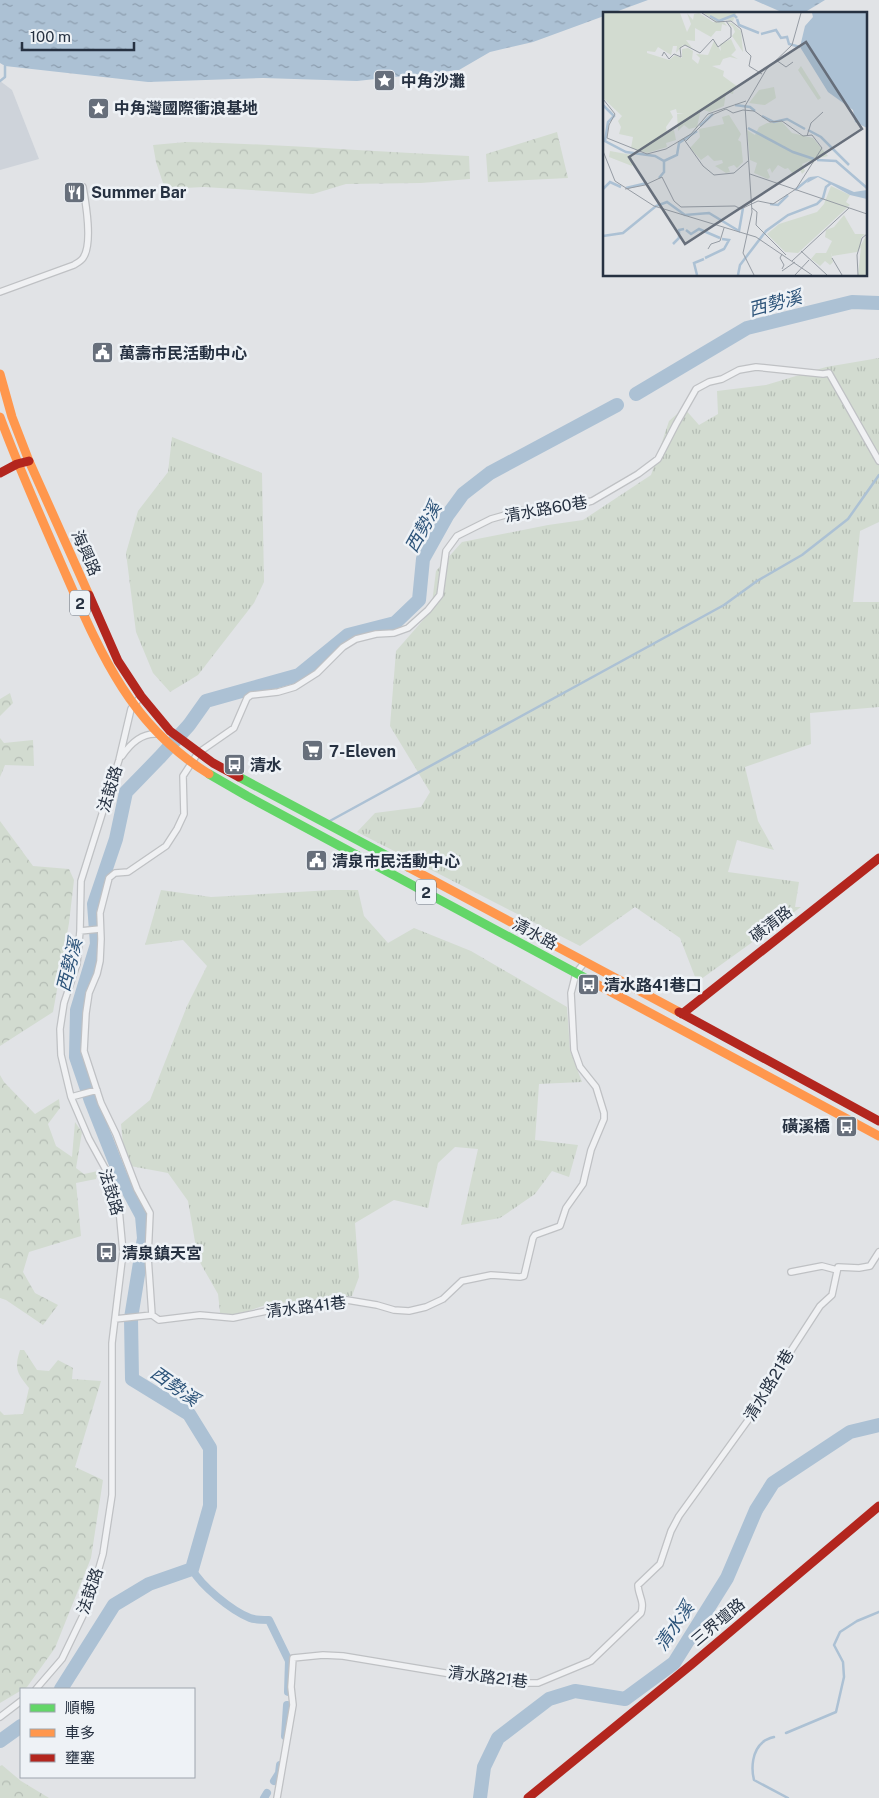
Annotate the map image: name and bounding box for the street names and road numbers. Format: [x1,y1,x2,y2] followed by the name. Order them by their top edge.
[503,492,589,526] street label: 清水路60巷
[68,527,104,579] street label: 海興路
[70,590,90,616] road number: 2
[94,763,126,815] street label: 法鼓路
[416,880,436,904] road number: 2
[746,902,796,946] street label: 磺清路
[509,914,561,954] street label: 清水路
[95,1166,127,1218] street label: 法鼓路
[265,1293,347,1321] street label: 清水路41巷
[740,1346,798,1424] street label: 清水路21巷
[73,1565,107,1617] street label: 法鼓路
[687,1594,749,1650] street label: 三界壇路
[447,1663,529,1691] street label: 清水路21巷

